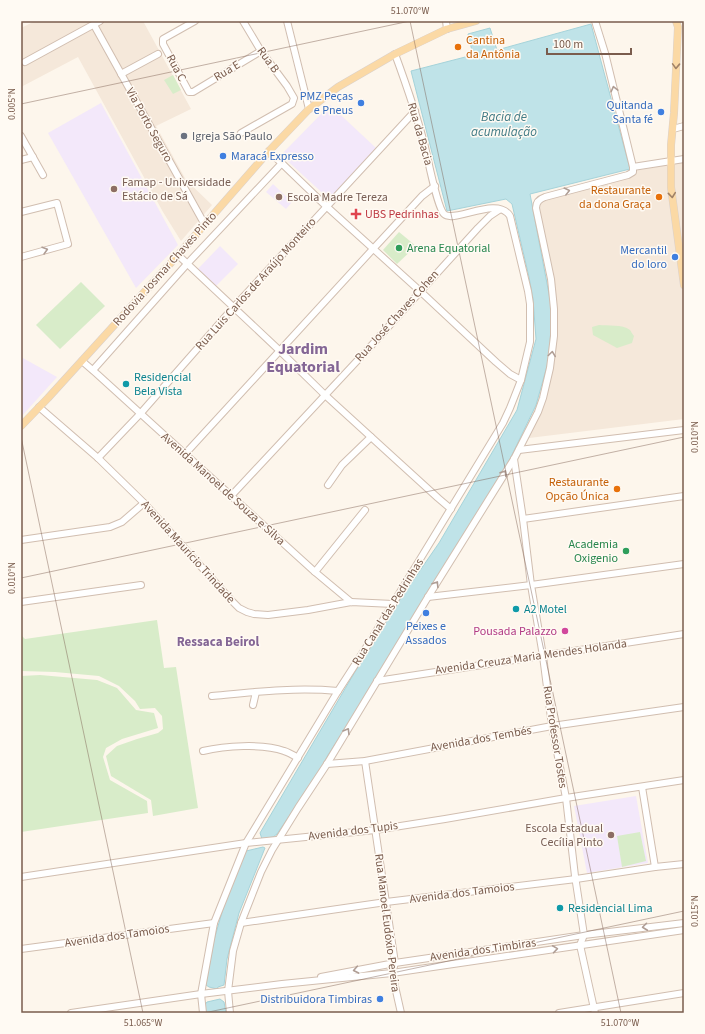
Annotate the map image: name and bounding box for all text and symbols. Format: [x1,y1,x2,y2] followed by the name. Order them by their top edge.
[391,4,429,18] text: 51.070°W
[547,30,631,56] scale bar
[466,32,520,63] place label: Cantina da Antônia
[553,36,583,53] text: 100 m
[453,42,463,52] marker: Cantina da Antônia
[253,43,283,77] street label: Rua B
[162,51,190,85] street label: Rua C
[211,56,243,86] street label: Rua E
[672,63,680,69] one-way arrow
[121,85,177,165] street label: Via Porto Seguro
[610,86,619,93] one-way arrow
[5,88,19,120] text: 0.005°N
[300,88,353,119] place label: PMZ Peças e Pneus
[606,97,653,128] place label: Quitanda Santa fé
[356,98,366,108] marker: PMZ Peças e Pneus
[403,101,437,167] street label: Rua da Bacia
[656,107,666,117] marker: Quitanda Santa fé
[471,108,537,141] water label: Bacia de acumulação
[192,128,272,145] place label: Igreja São Paulo
[179,131,189,141] marker: Igreja São Paulo
[231,148,314,165] place label: Maracá Expresso
[218,151,228,161] marker: Maracá Expresso
[122,174,231,205] place label: Famap - Universidade Estácio de Sá
[579,182,651,213] place label: Restaurante da dona Graça
[109,184,119,194] marker: Famap - Universidade Estácio de Sá
[563,187,570,196] one-way arrow
[287,189,388,206] place label: Escola Madre Tereza
[274,192,284,202] marker: Escola Madre Tereza
[654,192,664,202] marker: Restaurante da dona Graça
[667,192,676,198] one-way arrow
[365,206,439,223] place label: UBS Pedrinhas
[109,208,221,330] street label: Rodovia Josmar Chaves Pinto
[350,208,362,220] marker: UBS Pedrinhas
[192,214,320,354] street label: Rua Luis Carlos de Araújo Monteiro
[407,240,490,257] place label: Arena Equatorial
[620,242,667,273] place label: Mercantil do loro
[394,243,404,253] marker: Arena Equatorial
[41,247,48,255] one-way arrow
[670,252,680,262] marker: Mercantil do loro
[351,266,443,366] street label: Rua José Chaves Cohen
[266,338,340,378] district label: Jardim Equatorial
[547,351,556,357] one-way arrow
[134,369,191,400] place label: Residencial Bela Vista
[121,379,131,389] marker: Residencial Bela Vista
[688,421,702,453] text: 0.010°N
[157,429,289,549] street label: Avenida Manoel de Souza e Silva
[500,470,507,477] one-way arrow
[545,474,609,505] place label: Restaurante Opção Única
[612,484,622,494] marker: Restaurante Opção Única
[137,497,239,607] street label: Avenida Maurício Trindade
[569,536,618,567] place label: Academia Oxigenio
[621,546,631,556] marker: Academia Oxigenio
[348,555,428,669] street label: Rua Canal das Pedrinhas
[5,562,19,594] text: 0.010°N
[431,581,439,588] one-way arrow
[524,601,567,618] place label: A2 Motel
[511,604,521,614] marker: A2 Motel
[421,608,431,618] marker: Peixes e Assados
[405,618,447,649] place label: Peixes e Assados
[473,623,557,640] place label: Pousada Palazzo
[560,626,570,636] marker: Pousada Palazzo
[177,633,260,651] district label: Ressaca Beirol
[434,635,628,679] street label: Avenida Creuza Maria Mendes Holanda
[539,685,571,789] street label: Rua Professor Tostes
[429,722,533,756] street label: Avenida dos Tembés
[342,728,349,735] one-way arrow
[307,817,399,845] street label: Avenida dos Tupis
[525,820,603,851] place label: Escola Estadual Cecília Pinto
[606,830,616,840] marker: Escola Estadual Cecília Pinto
[370,853,404,993] street label: Rua Manoel Eudóxio Pereira
[409,878,515,908] street label: Avenida dos Tamoios
[688,895,702,927] text: 0.015°N
[568,900,653,917] place label: Residencial Lima
[555,903,565,913] marker: Residencial Lima
[64,920,170,952] street label: Avenida dos Tamoios
[642,923,648,932] one-way arrow
[429,934,537,966] street label: Avenida dos Timbiras
[552,945,558,954] one-way arrow
[353,965,359,974] one-way arrow
[260,991,372,1008] place label: Distribuidora Timbiras
[375,994,385,1004] marker: Distribuidora Timbiras
[124,1016,162,1030] text: 51.065°W
[601,1016,639,1030] text: 51.070°W

